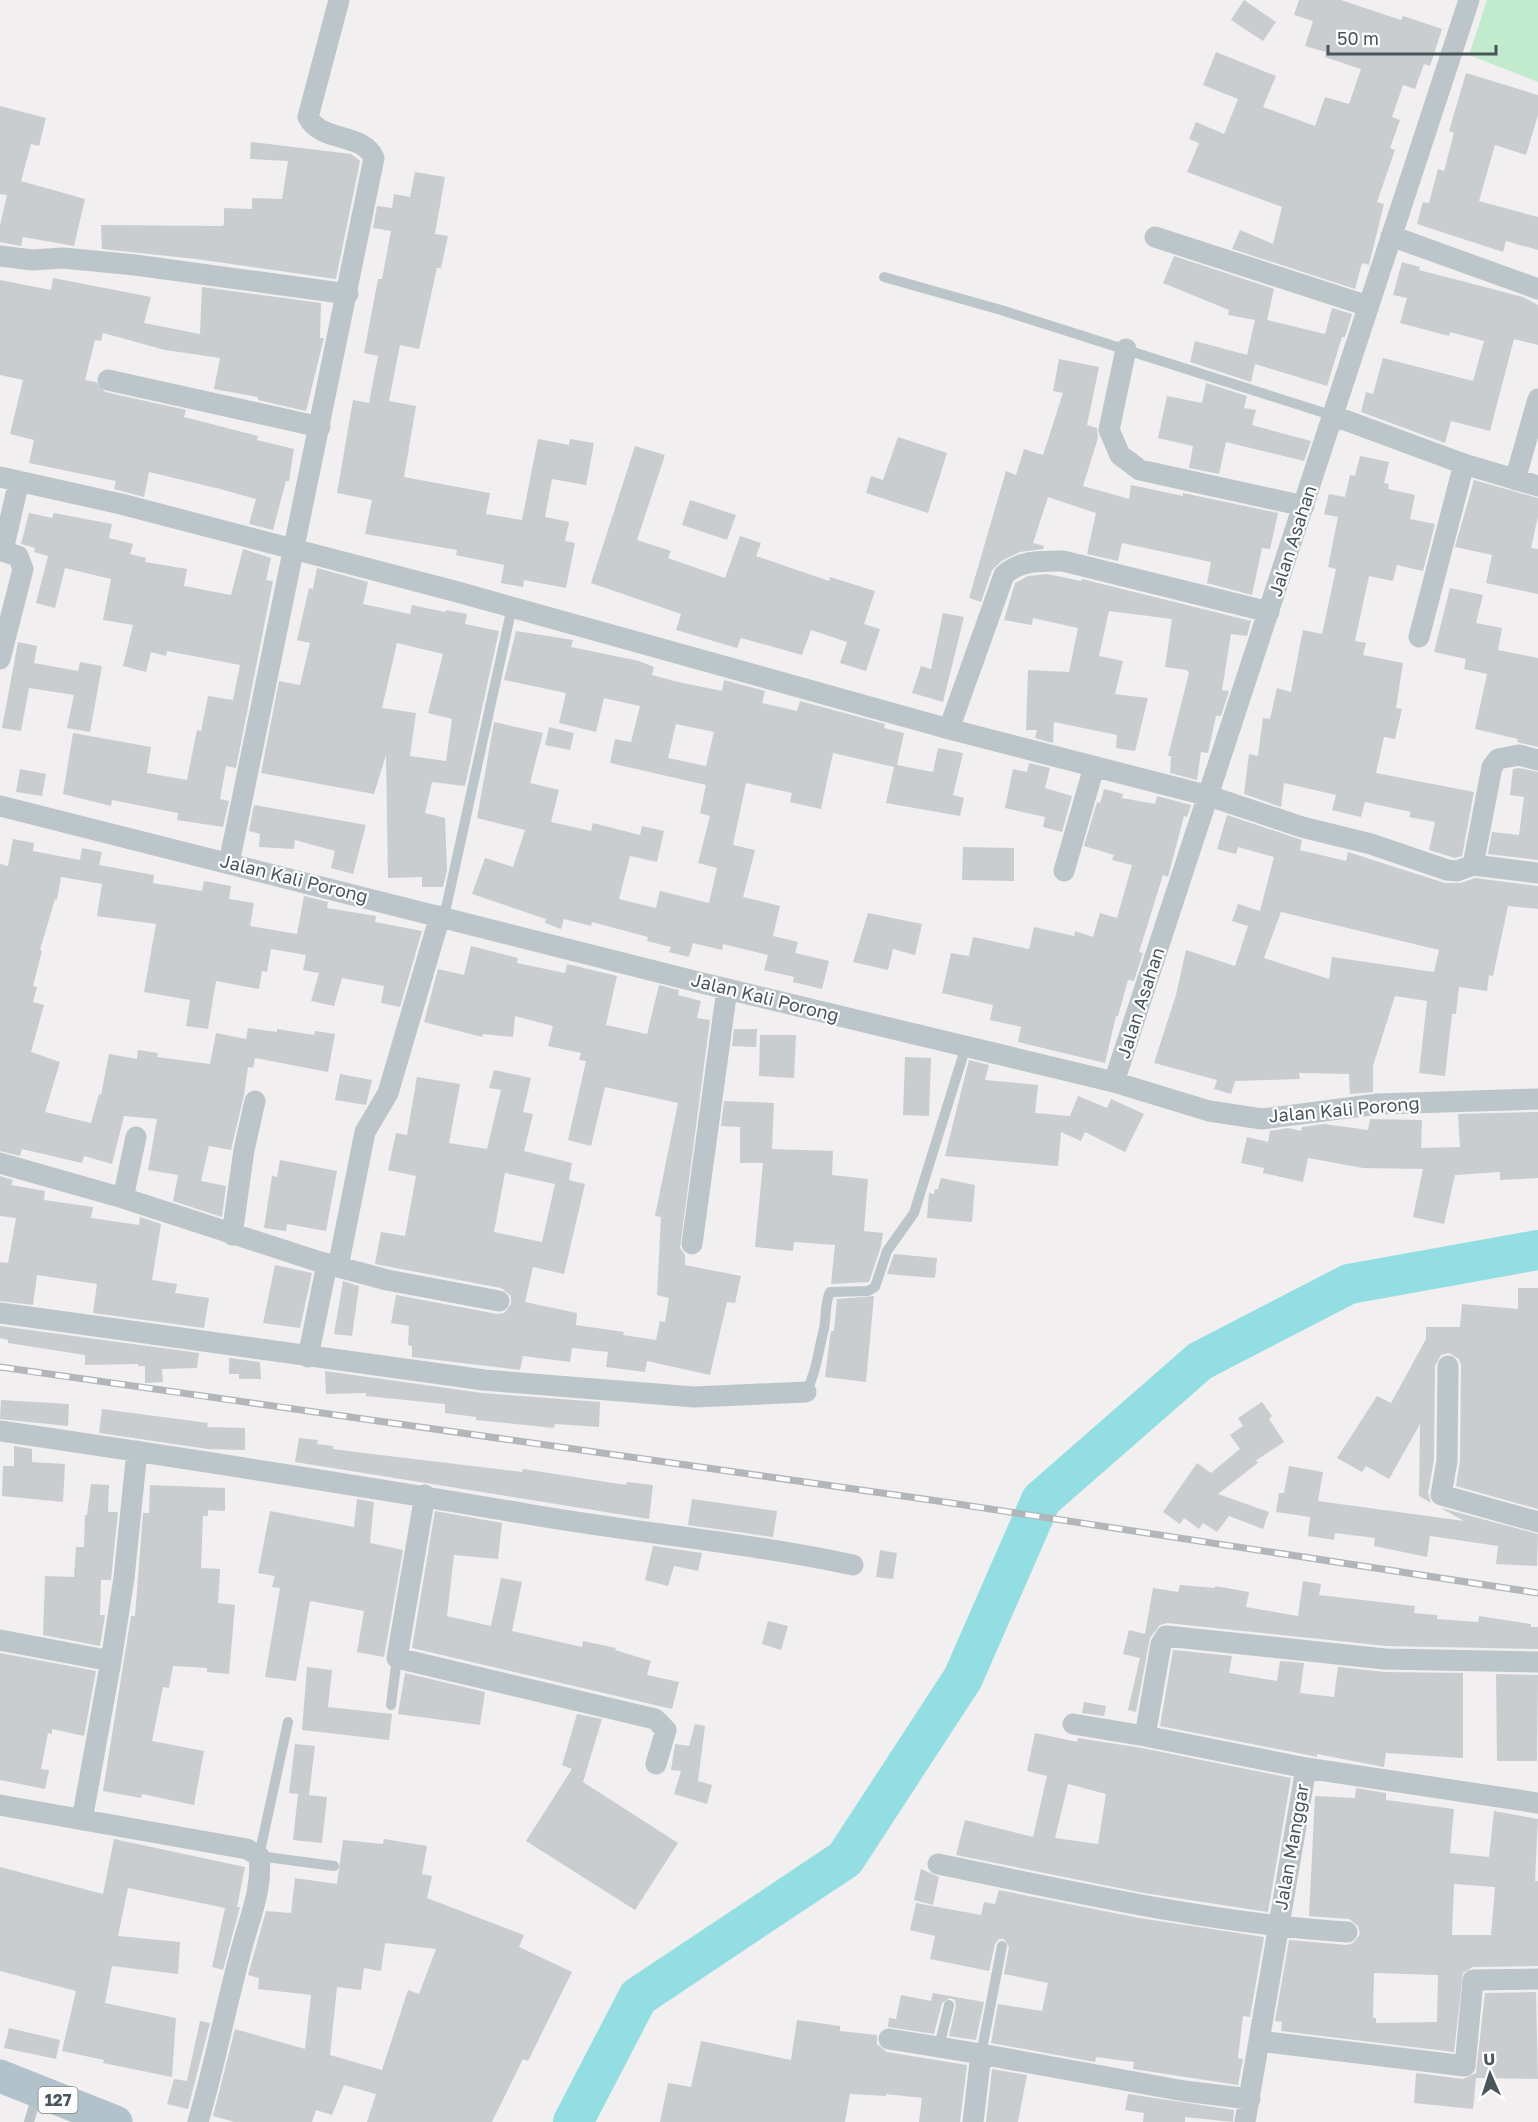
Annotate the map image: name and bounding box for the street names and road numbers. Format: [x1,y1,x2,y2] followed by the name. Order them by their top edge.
[1264,482,1320,599] street label: Jalan Asahan
[218,849,370,907] street label: Jalan Kali Porong
[1112,944,1168,1061] street label: Jalan Asahan
[689,968,841,1026] street label: Jalan Kali Porong
[1268,1091,1420,1127] street label: Jalan Kali Porong
[1269,1782,1313,1912] street label: Jalan Manggar
[38,2087,78,2113] road number: 127

